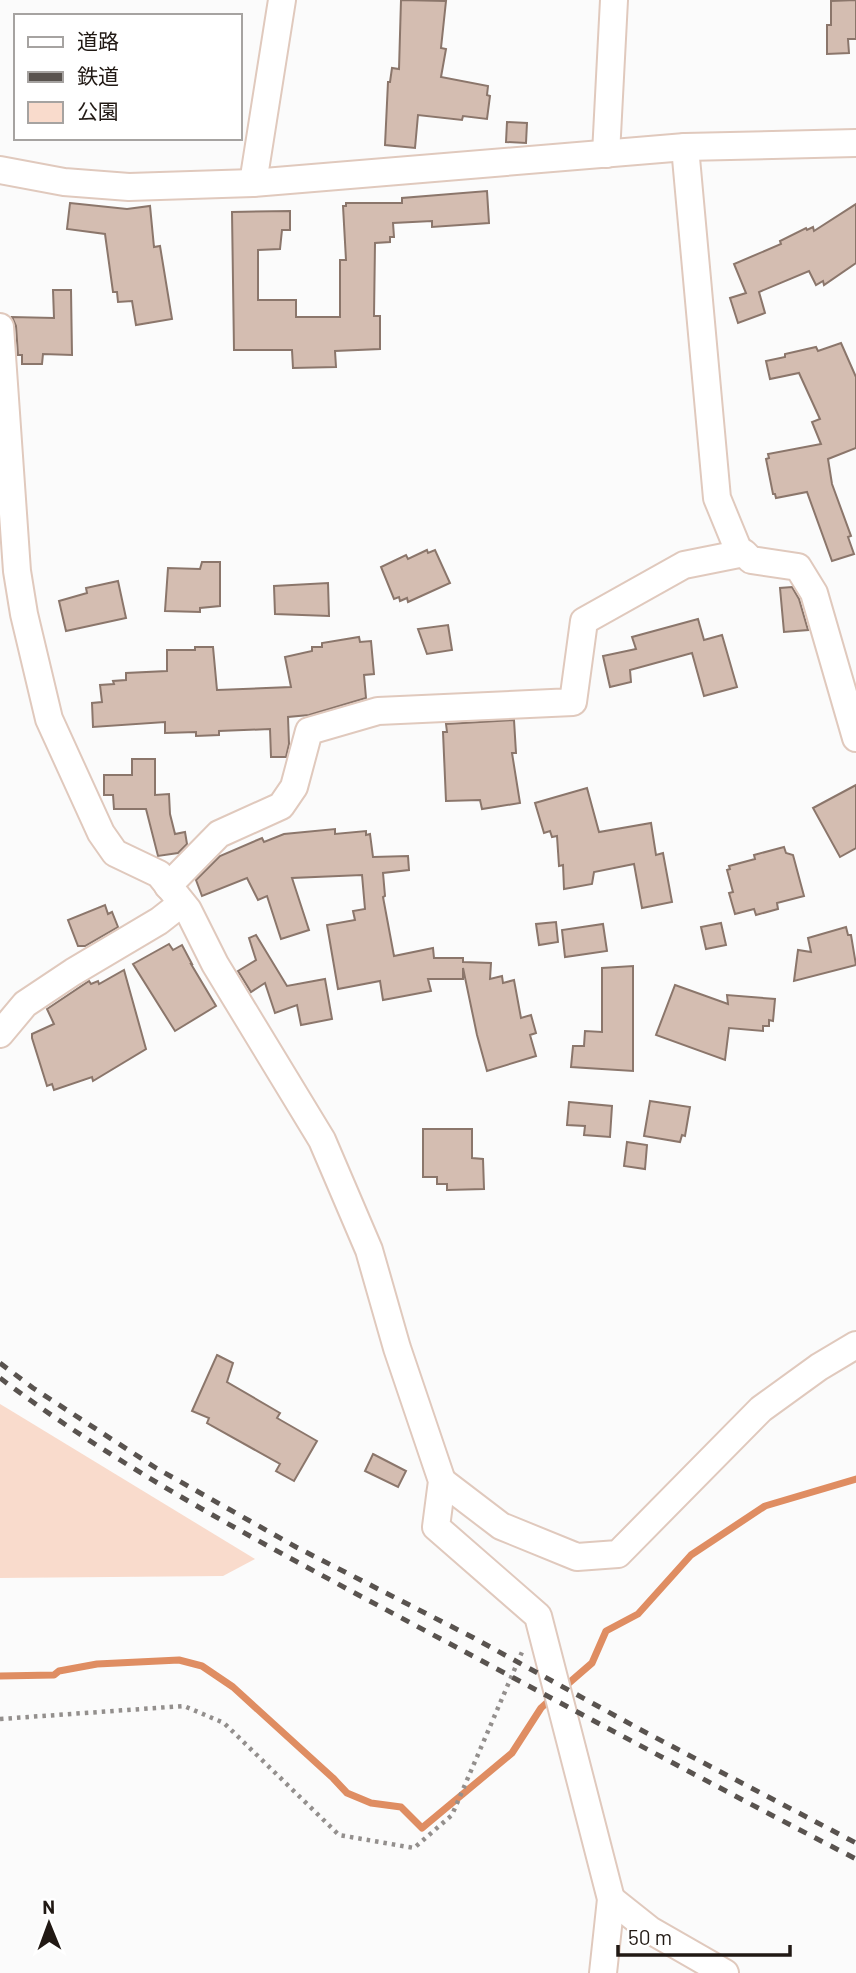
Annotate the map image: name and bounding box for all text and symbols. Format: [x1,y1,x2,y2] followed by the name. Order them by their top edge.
[14,14,242,140] legend
[77,28,119,53] text: 道路
[77,63,119,88] text: 鉄道
[77,98,119,123] text: 公園
[14,1889,84,1959] north arrow
[42,1895,55,1918] text: N
[618,1913,790,1957] scale bar
[628,1924,672,1949] text: 50 m

